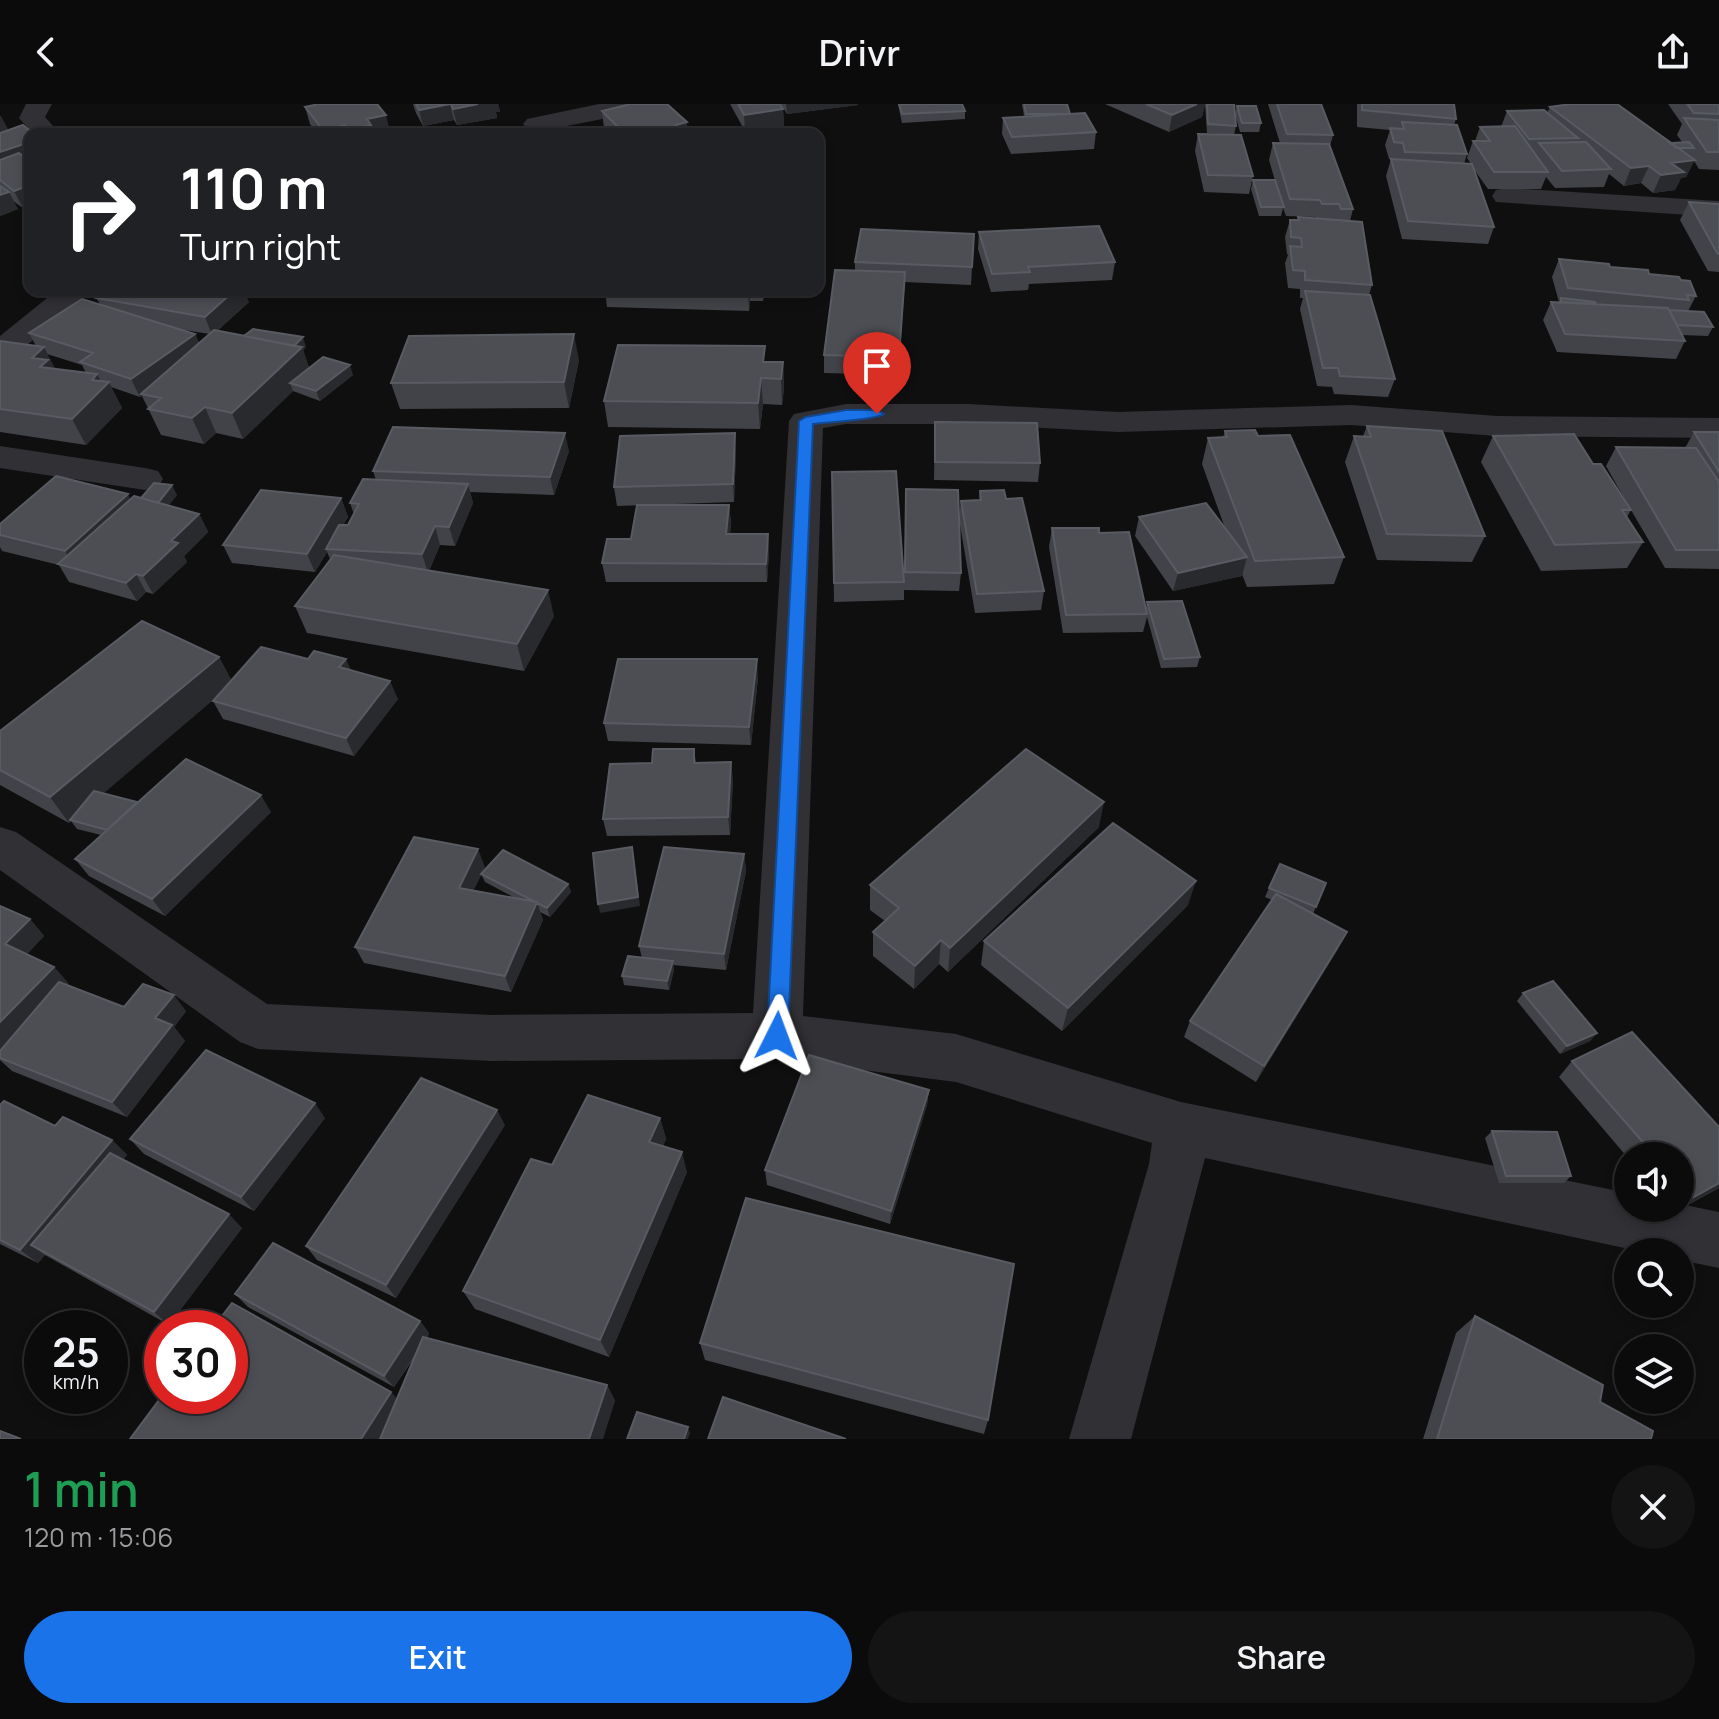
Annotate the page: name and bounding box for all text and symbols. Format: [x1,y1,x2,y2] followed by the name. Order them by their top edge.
[819,28,900,77] text: Drivr
[24,30,68,74] icon: back
[1651,30,1695,74] icon: share
[180,149,327,226] text: 110 m
[48,160,152,264] icon: right
[180,222,341,271] text: Turn right
[843,332,911,414] pin
[855,344,899,388] icon: arrive
[735,994,819,1078] position arrow
[1614,1142,1694,1414] map controls
[1614,1142,1694,1222] button: sound
[1614,1238,1694,1318] button: search
[144,1310,248,1414] speed limit sign: 30
[52,1324,100,1379] text: 25
[1614,1334,1694,1414] button: layers
[53,1368,99,1395] text: km/h
[24,1456,138,1521] text: 1 min
[1611,1465,1695,1549] button: close
[24,1519,173,1555] text: 120 m · 15:06
[24,1611,852,1703] button: Exit
[868,1611,1695,1703] button: Share

